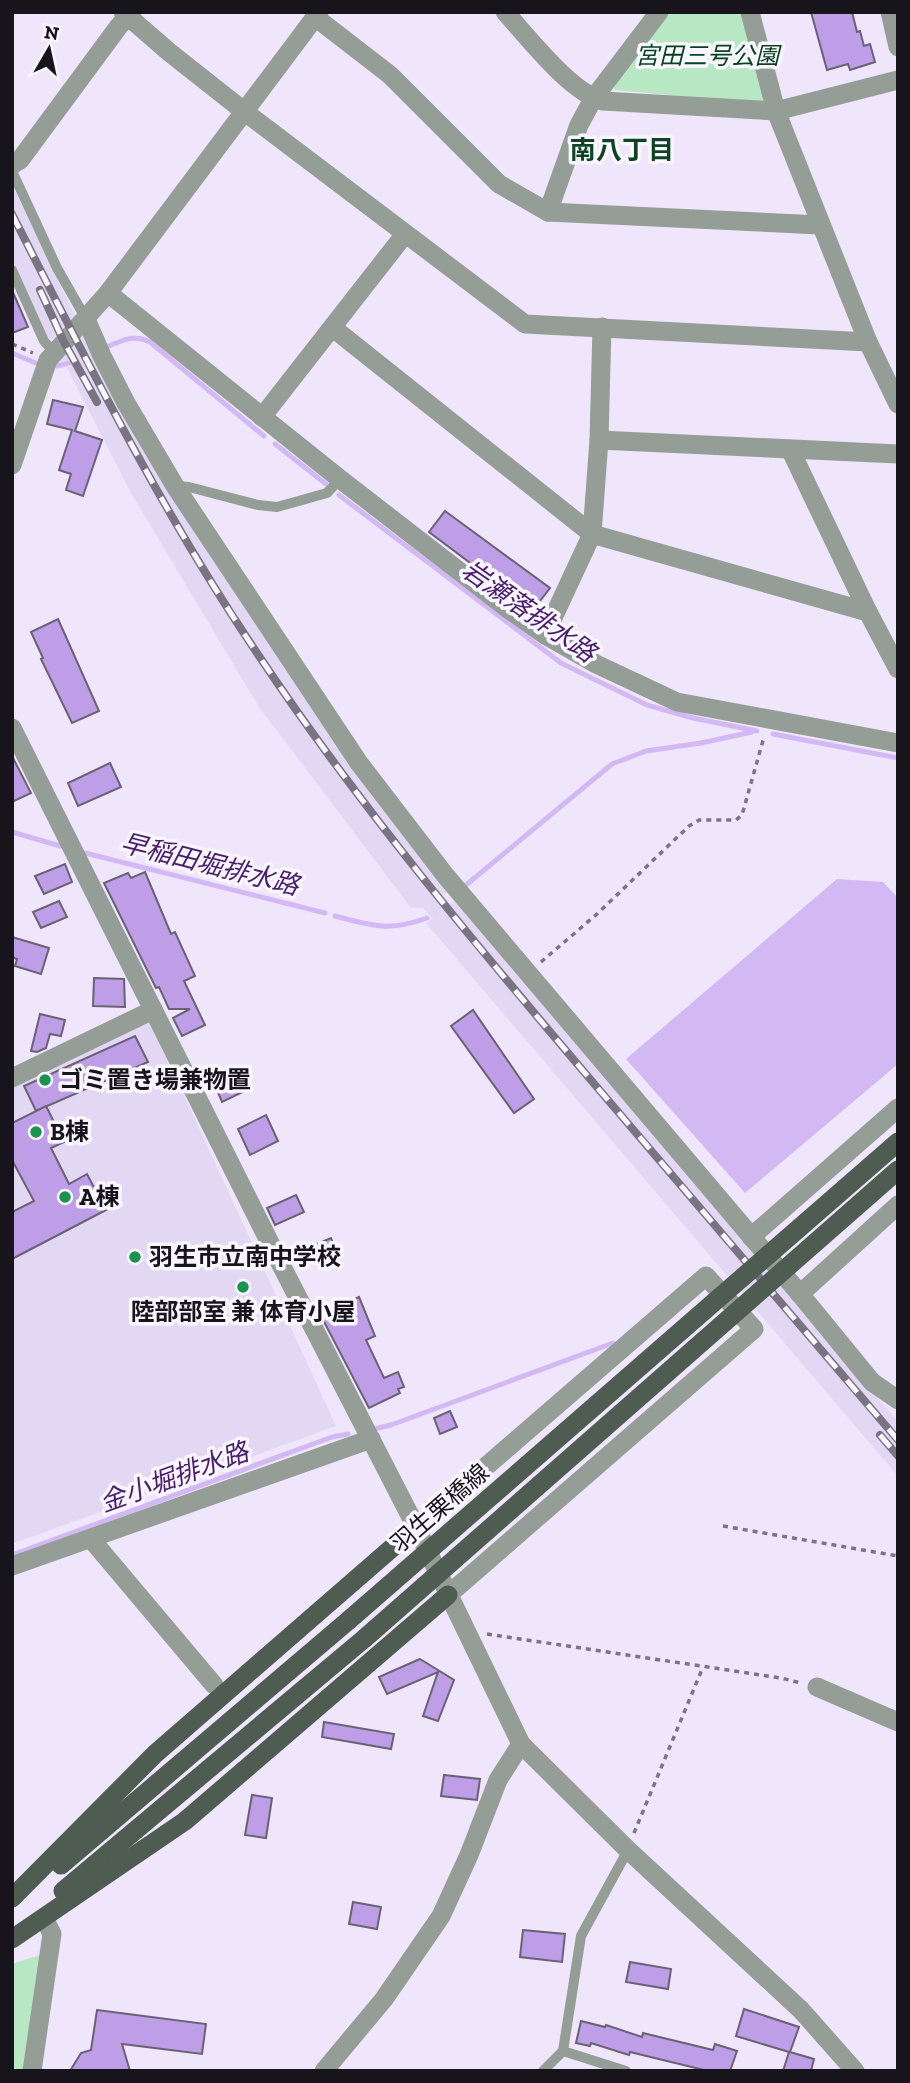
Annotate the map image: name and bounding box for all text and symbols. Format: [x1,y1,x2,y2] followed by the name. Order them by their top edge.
[14,14,84,84] north arrow
[43,20,61,45] text: N
[635,41,782,70] park label: 宮田三号公園
[570,134,674,166] district label: 南八丁目
[456,553,604,670] water label: 岩瀬落排水路
[118,826,304,902] water label: 早稲田堀排水路
[59,1065,251,1094] place label: ゴミ置き場兼物置
[37,1072,53,1088] marker: ゴミ置き場兼物置
[50,1117,89,1146] place label: B棟
[28,1124,44,1140] marker: B棟
[79,1182,120,1211] place label: A棟
[57,1189,73,1205] marker: A棟
[149,1242,341,1271] place label: 羽生市立南中学校
[127,1249,143,1265] marker: 羽生市立南中学校
[235,1279,251,1295] marker: 陸部部室 兼 体育小屋
[131,1297,355,1326] place label: 陸部部室 兼 体育小屋
[95,1435,255,1519] water label: 金小堀排水路
[385,1457,494,1558] street label: 羽生栗橋線

